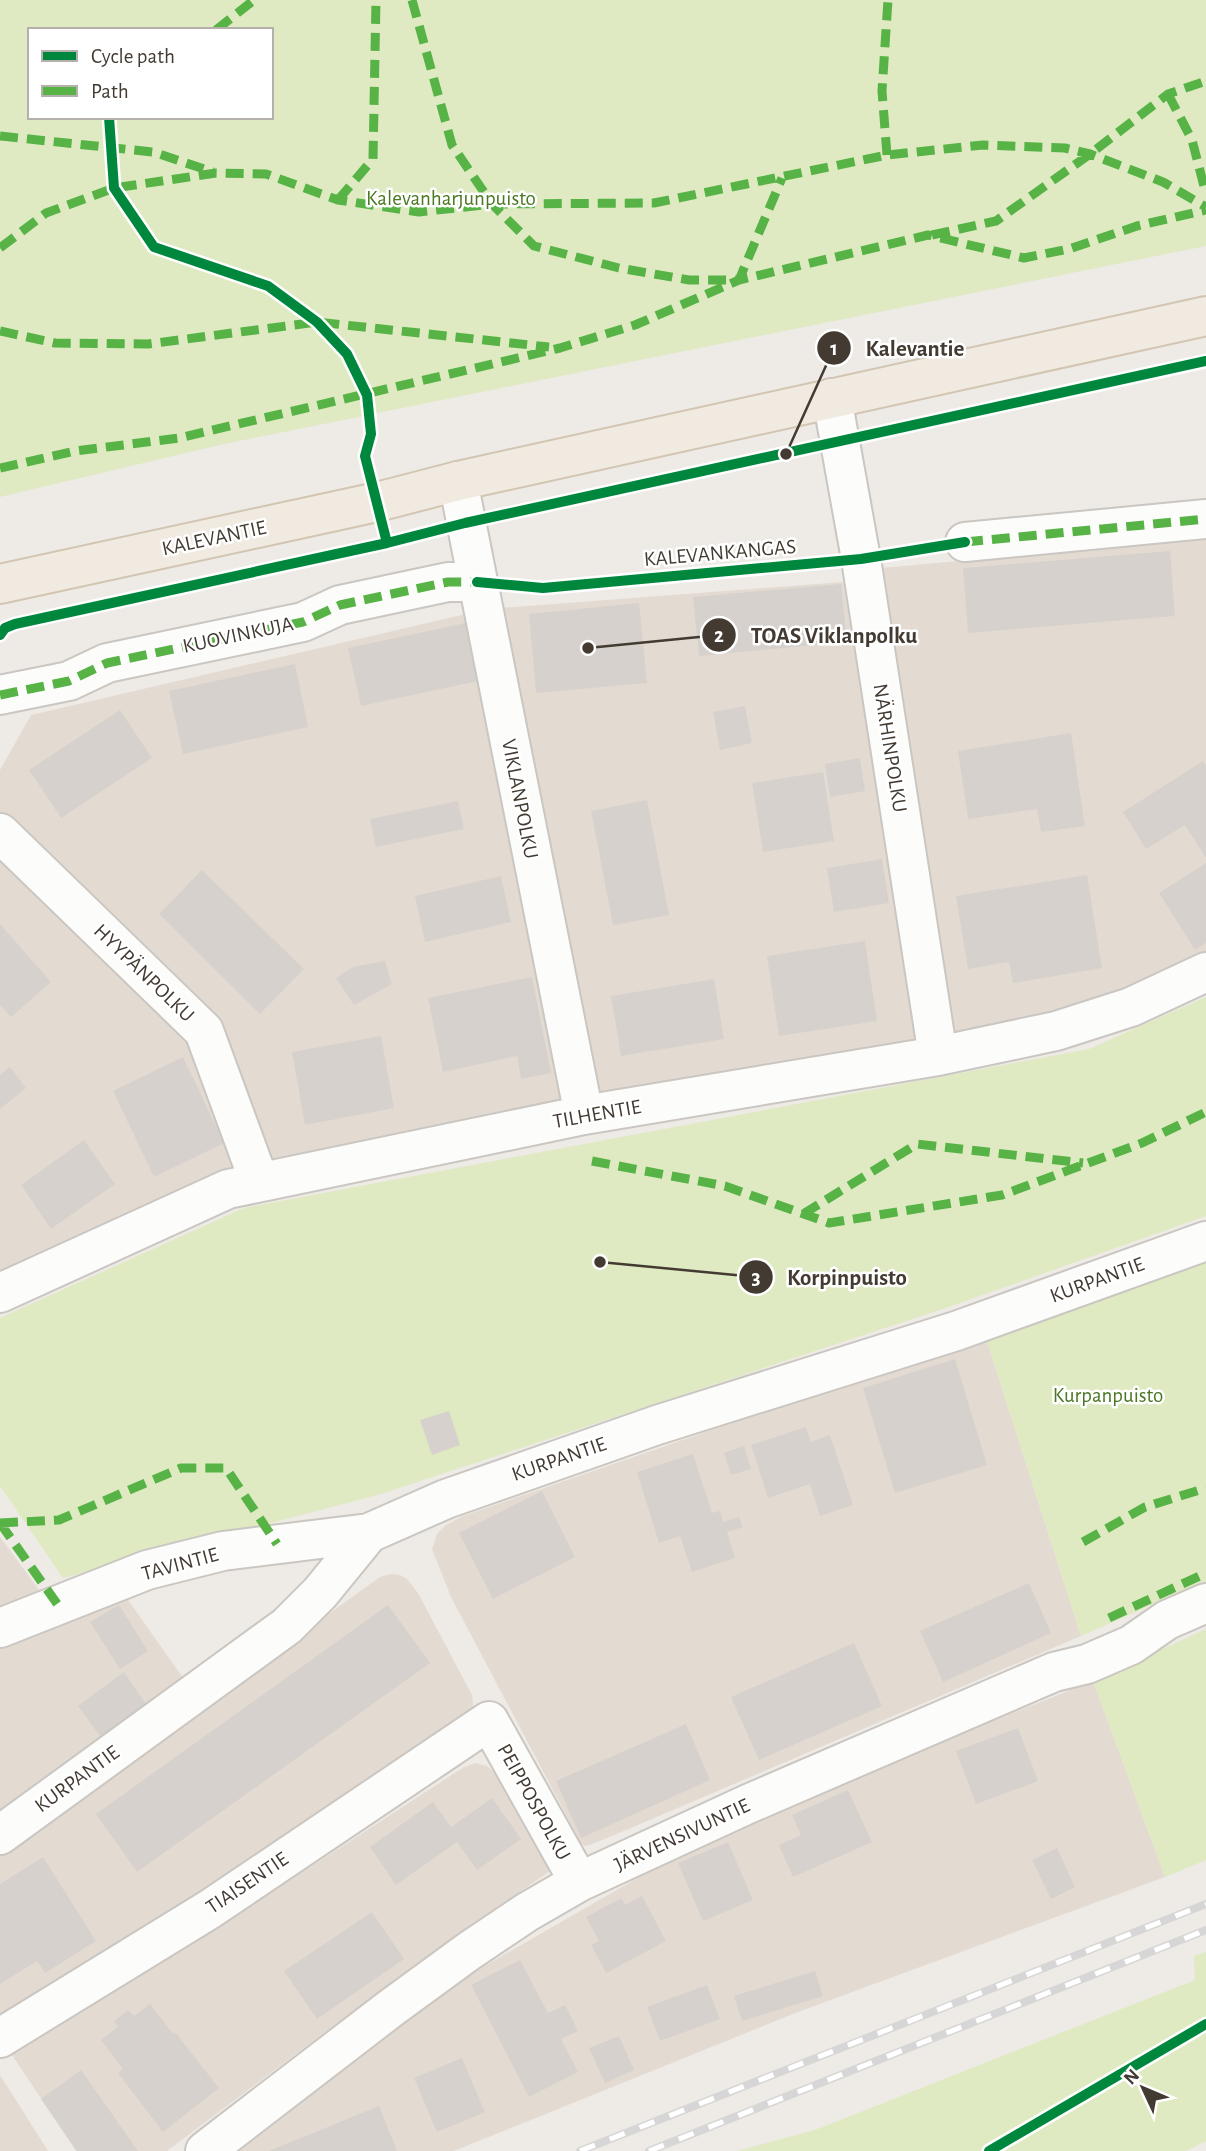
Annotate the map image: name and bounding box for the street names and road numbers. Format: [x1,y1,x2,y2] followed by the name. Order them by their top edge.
[160,517,268,559] street label: KALEVANTIE
[643,536,797,570] street label: KALEVANKANGAS
[181,613,295,657] street label: KUOVINKUJA
[869,682,912,814] street label: NÄRHINPOLKU
[498,737,542,861] street label: VIKLANPOLKU
[90,919,199,1026] street label: HYYPÄNPOLKU
[551,1096,643,1132] street label: TILHENTIE
[1047,1253,1147,1307] street label: KURPANTIE
[509,1433,609,1485] street label: KURPANTIE
[139,1544,221,1584] street label: TAVINTIE
[493,1740,575,1864] street label: PEIPPOSPOLKU
[31,1742,123,1816] street label: KURPANTIE
[611,1794,753,1875] street label: JÄRVENSIVUNTIE
[202,1848,292,1918] street label: TIAISENTIE

